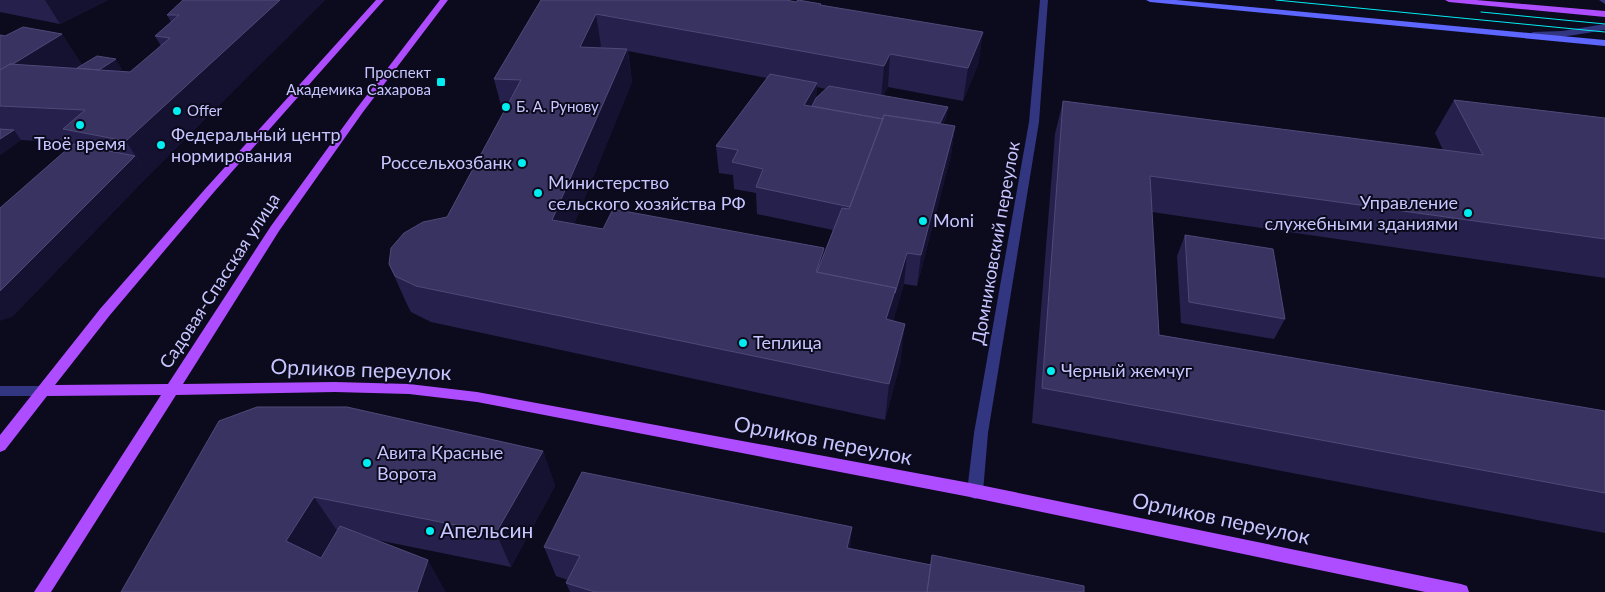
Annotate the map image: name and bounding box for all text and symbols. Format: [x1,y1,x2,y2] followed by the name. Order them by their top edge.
[286,63,431,98] place label: Проспект Академика Сахарова
[435,76,447,88] marker: Проспект Академика Сахарова
[516,97,599,115] place label: Б. А. Рунову
[187,101,223,119] place label: Offer
[500,101,512,113] marker: Б. А. Рунову
[171,105,183,117] marker: Offer
[74,119,86,131] marker: Твоё время
[171,123,341,166] place label: Федеральный центр нормирования
[34,132,126,154] place label: Твоё время
[155,139,167,151] marker: Федеральный центр нормирования
[966,139,1024,346] street label: Домниковский переулок
[381,151,513,173] place label: Россельхозбанк
[516,157,528,169] marker: Россельхозбанк
[548,171,746,214] place label: Министерство сельского хозяйства РФ
[532,187,544,199] marker: Министерство сельского хозяйства РФ
[154,189,284,372] street label: Садовая-Спасская улица
[1264,191,1458,234] place label: Управление служебными зданиями
[1462,207,1474,219] marker: Управление служебными зданиями
[933,209,974,231] place label: Moni
[917,215,929,227] marker: Moni
[753,331,822,353] place label: Теплица
[737,337,749,349] marker: Теплица
[270,353,452,384] street label: Орликов переулок
[1061,359,1193,381] place label: Черный жемчуг
[1045,365,1057,377] marker: Черный жемчуг
[732,410,915,469] street label: Орликов переулок
[377,441,503,484] place label: Авита Красные Ворота
[361,457,373,469] marker: Авита Красные Ворота
[1130,486,1313,549] street label: Орликов переулок
[440,517,533,542] place label: Апельсин
[424,525,436,537] marker: Апельсин

